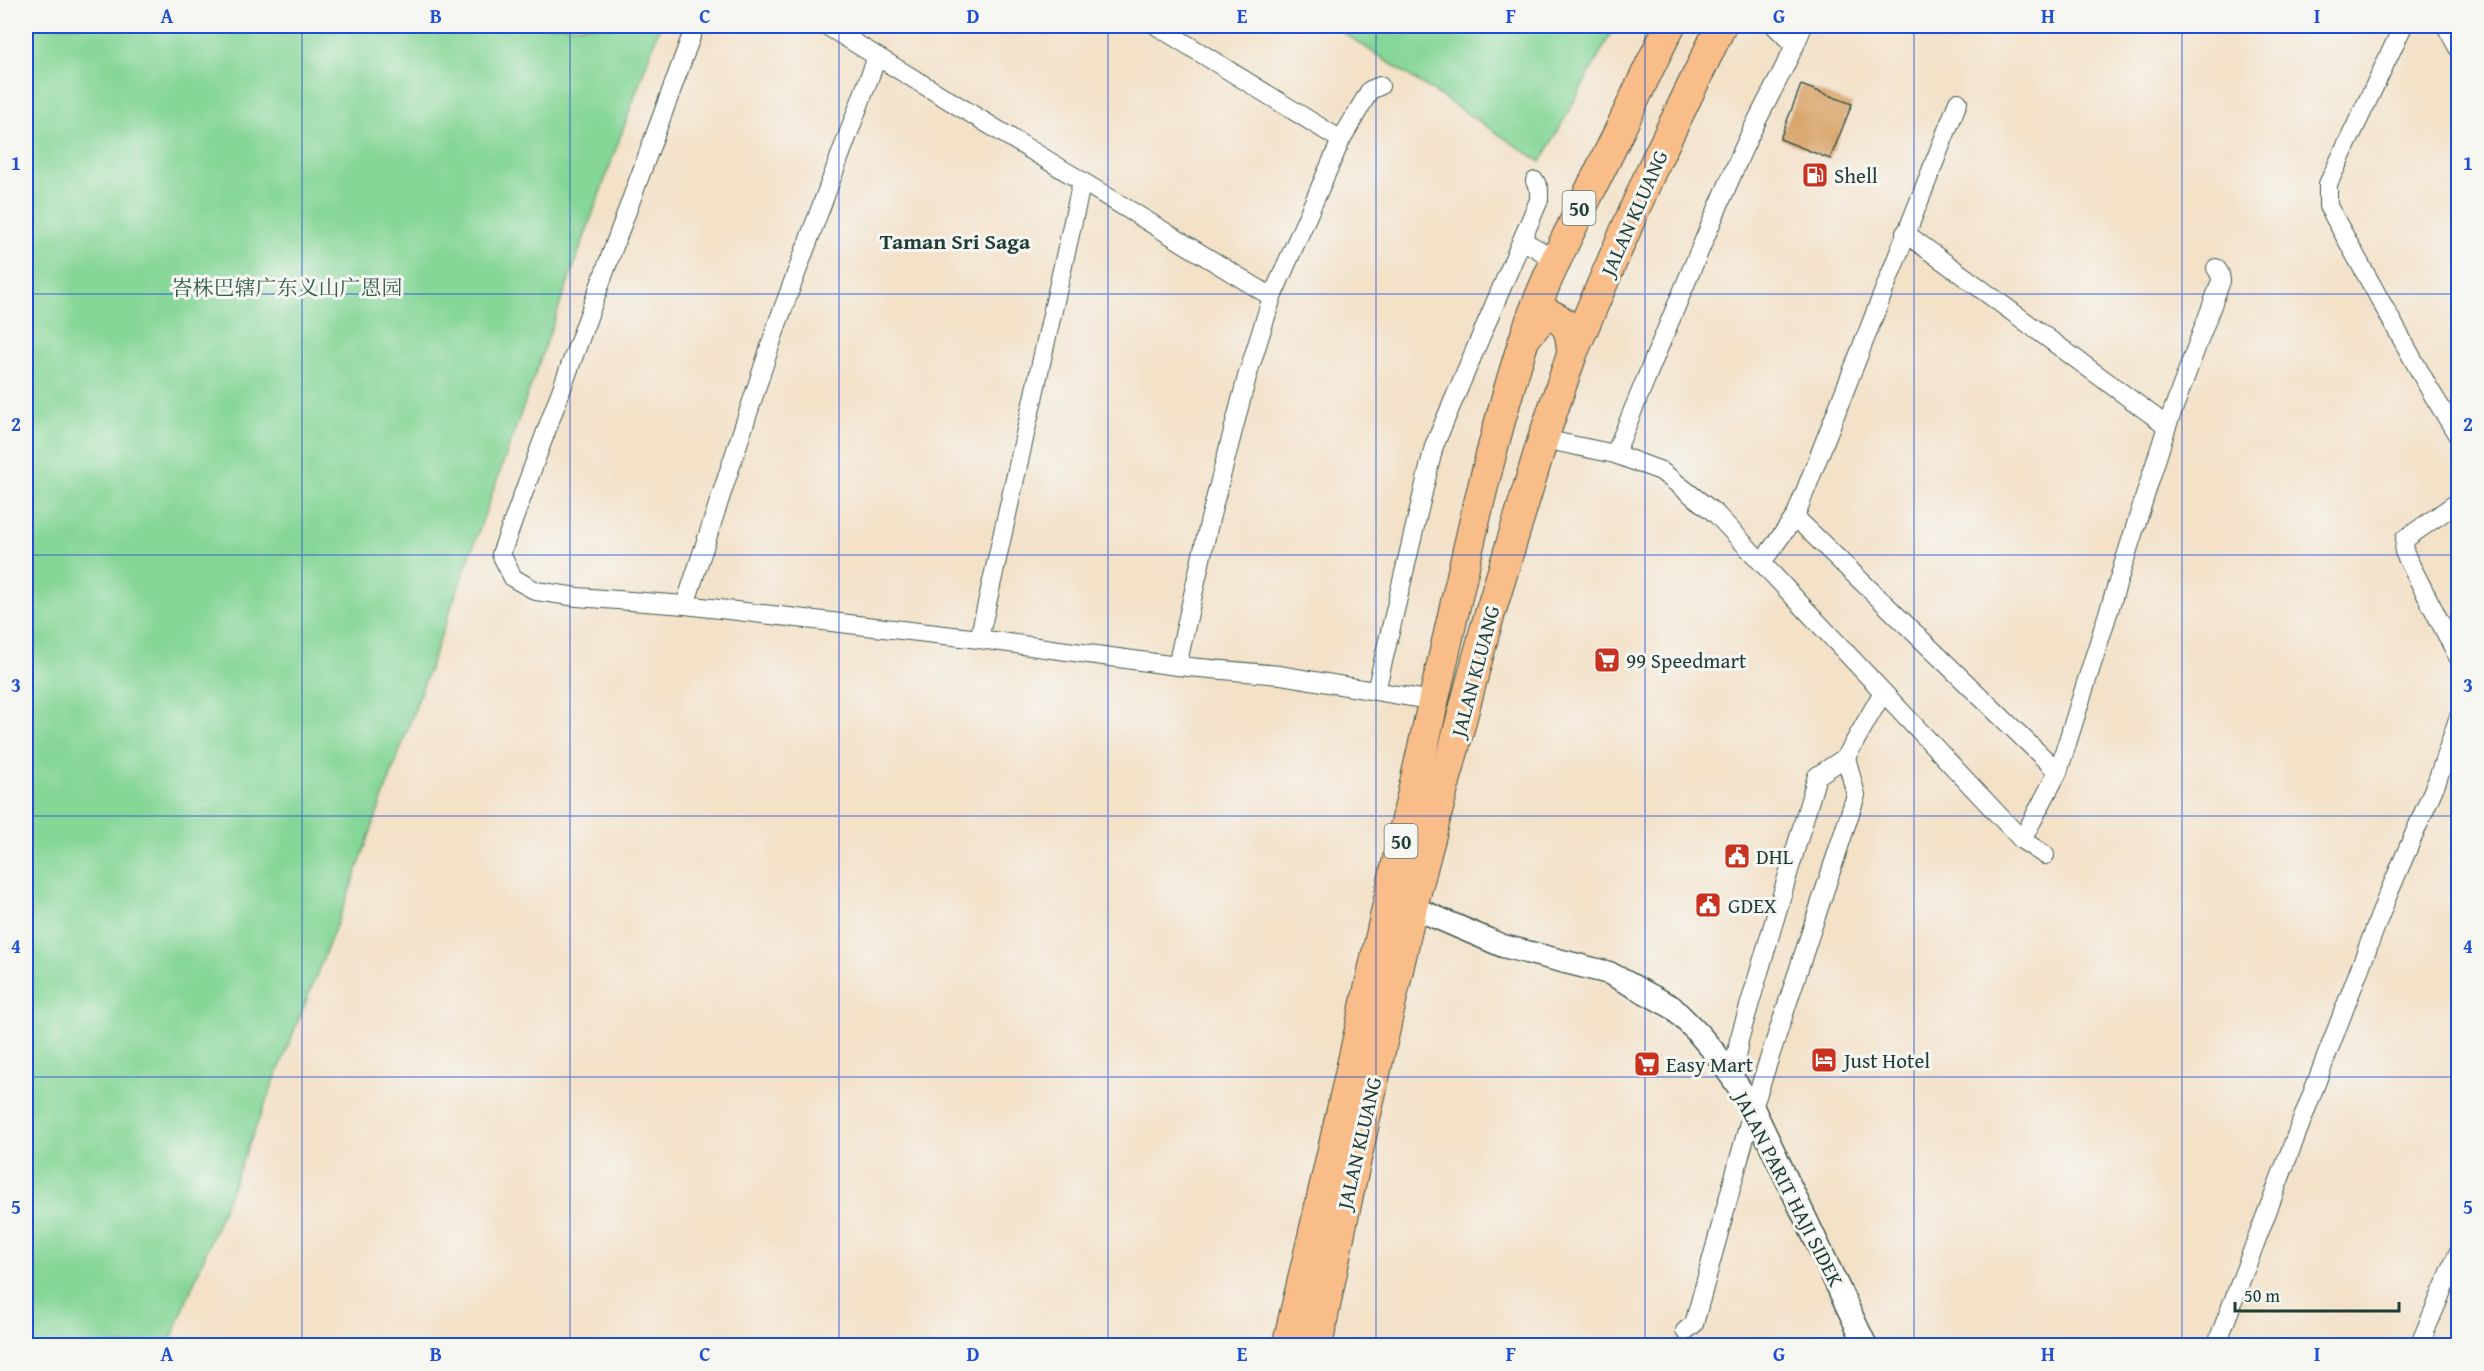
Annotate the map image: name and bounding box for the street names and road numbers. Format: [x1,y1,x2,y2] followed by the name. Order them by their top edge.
[1591,145,1676,284] street label: JALAN KLUANG
[1562,191,1596,225] road number: 50
[1442,602,1507,743] street label: JALAN KLUANG
[1384,824,1418,858] road number: 50
[1328,1074,1389,1215] street label: JALAN KLUANG
[1725,1083,1852,1292] street label: JALAN PARIT HAJI SIDEK

